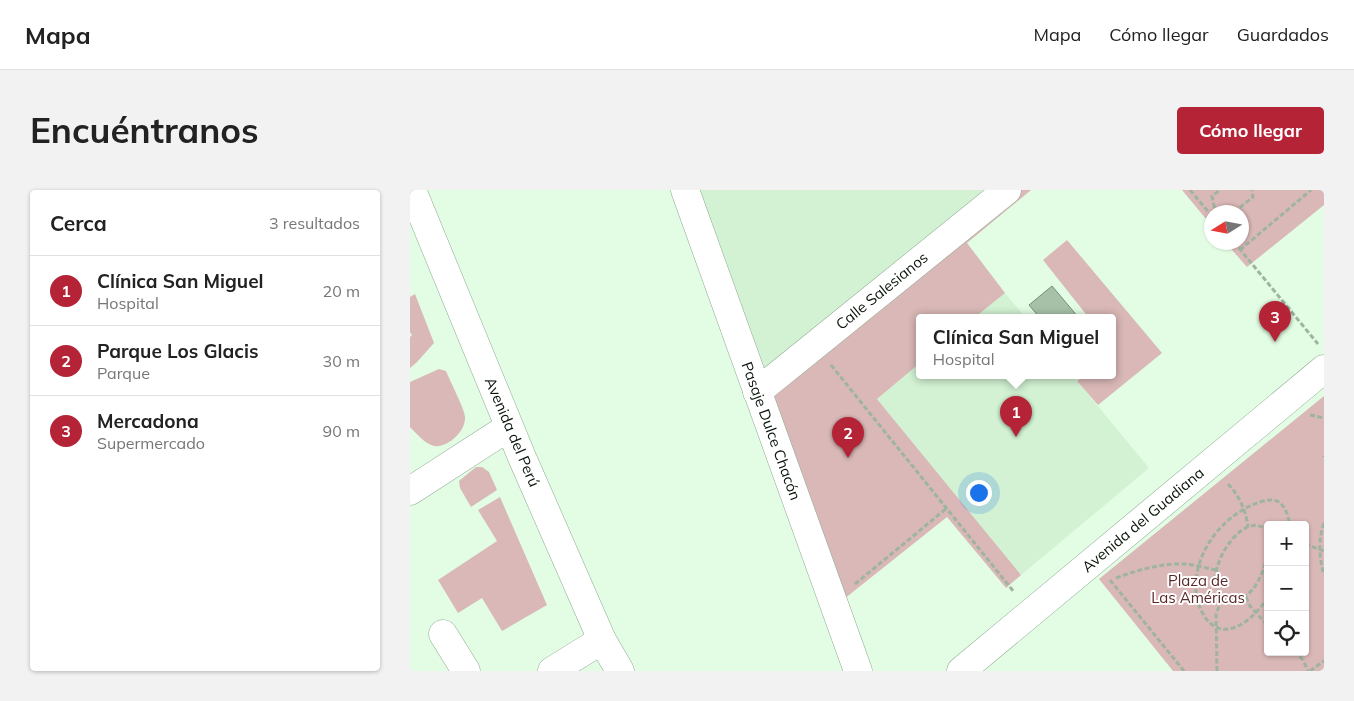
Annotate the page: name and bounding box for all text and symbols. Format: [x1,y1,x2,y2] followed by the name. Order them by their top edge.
[25,20,91,50] text: Mapa
[1033,23,1081,46] text: Mapa
[1109,23,1209,46] text: Cómo llegar
[1237,23,1329,46] text: Guardados
[1177,107,1324,154] button: Cómo llegar
[30,108,259,152] text: Encuéntranos
[1204,205,1249,250] north arrow
[50,210,107,236] text: Cerca
[269,213,360,233] text: 3 resultados
[832,248,932,334] street label: Calle Salesianos
[97,269,264,293] text: Clínica San Miguel
[61,281,71,301] text: 1
[323,281,360,301] text: 20 m
[97,293,159,313] text: Hospital
[1259,301,1291,342] pin: 3
[916,314,1116,379] popup
[933,325,1099,349] text: Clínica San Miguel
[97,339,258,363] text: Parque Los Glacis
[933,349,994,369] text: Hospital
[61,351,71,371] text: 2
[323,351,360,371] text: 30 m
[738,359,805,503] street label: Pasaje Dulce Chacón
[97,363,150,383] text: Parque
[481,374,544,489] street label: Avenida del Perú
[1000,396,1032,437] pin: 1
[97,409,199,433] text: Mercadona
[832,417,864,458] pin: 2
[61,421,71,441] text: 3
[323,421,360,441] text: 90 m
[97,433,205,453] text: Supermercado
[1078,463,1208,576] street label: Avenida del Guadiana
[966,480,992,506] your location
[1264,521,1309,656] map controls
[1264,521,1309,566] button: +
[1264,566,1309,611] button: −
[1151,571,1245,607] park label: Plaza de Las Américas
[1264,611,1309,656] button: locate

